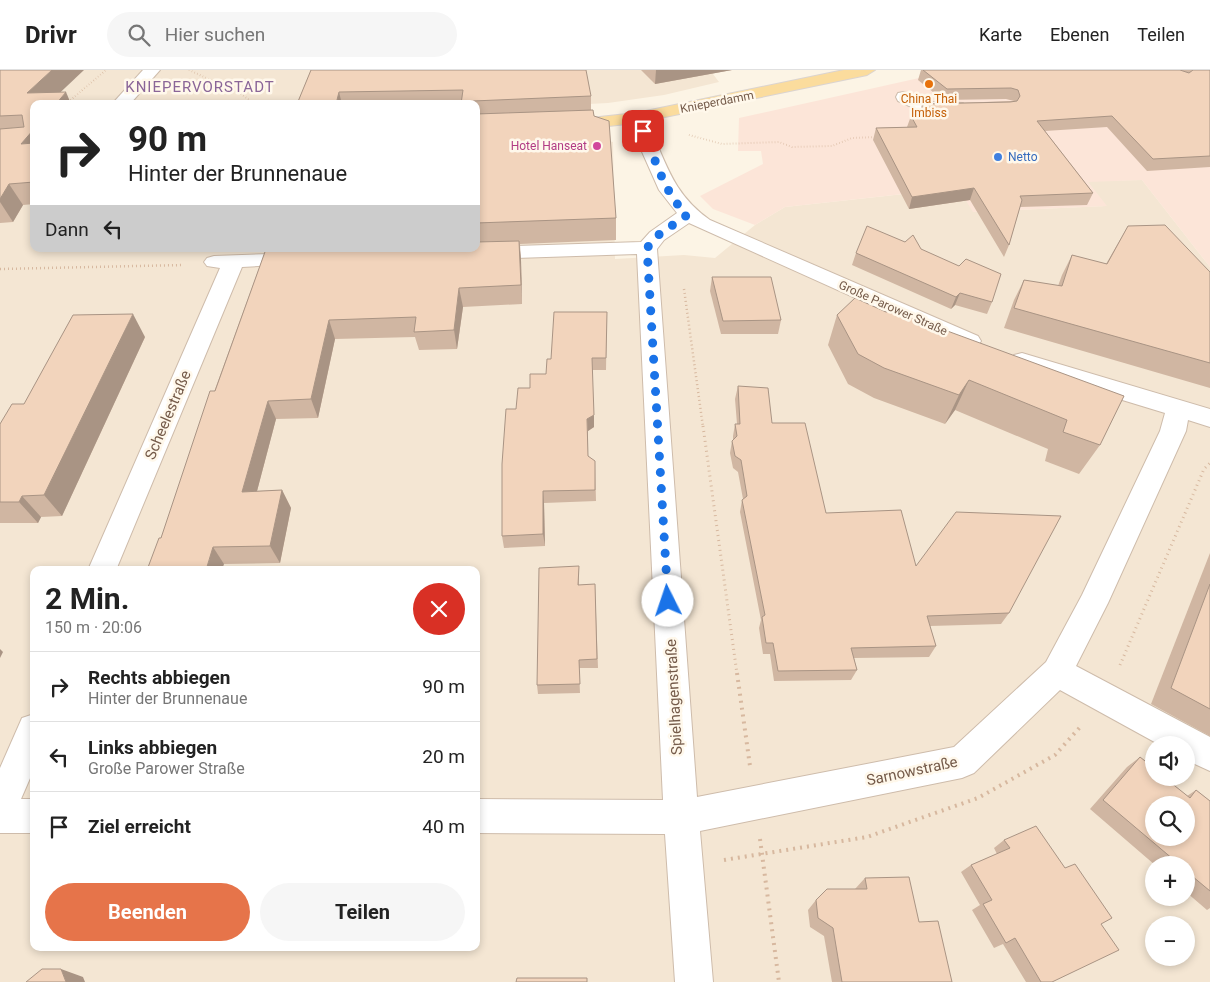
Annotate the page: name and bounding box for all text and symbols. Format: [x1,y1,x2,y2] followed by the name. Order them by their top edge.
[107,12,457,57] search box
[25,21,77,49] text: Drivr
[125,21,153,49] icon: search
[165,23,265,46] text: Hier suchen
[979,24,1022,45] text: Karte
[1050,24,1109,45] text: Ebenen
[1137,24,1185,45] text: Teilen
[125,78,275,96] district label: KNIEPERVORSTADT
[923,78,935,90] marker: China Thai Imbiss
[679,88,755,116] street label: Knieperdamm
[901,92,957,120] place label: China Thai Imbiss
[622,110,664,152] pin
[629,117,657,145] icon: arrive
[128,119,207,160] text: 90 m
[45,120,110,185] icon: right
[511,139,587,153] place label: Hotel Hanseat
[591,140,603,152] marker: Hotel Hanseat
[1008,150,1038,164] place label: Netto
[992,151,1004,163] marker: Netto
[128,161,347,186] text: Hinter der Brunnenaue
[99,215,127,243] icon: left
[45,218,89,241] text: Dann
[836,278,950,338] street label: Große Parower Straße
[141,368,195,462] street label: Scheelestraße
[641,574,693,626] position arrow
[45,581,129,616] text: 2 Min.
[413,583,465,635] button: close
[45,618,142,637] text: 150 m · 20:06
[662,639,686,755] street label: Spielhagenstraße
[88,666,230,689] text: Rechts abbiegen
[45,673,73,701] icon: right
[422,675,465,698] text: 90 m
[88,689,247,708] text: Hinter der Brunnenaue
[88,736,217,759] text: Links abbiegen
[1145,736,1195,966] map controls
[1145,736,1195,786] button: sound
[45,743,73,771] icon: left
[422,745,465,768] text: 20 m
[865,753,959,789] street label: Sarnowstraße
[88,759,245,778] text: Große Parower Straße
[1145,796,1195,846] button: search
[45,813,73,841] icon: arrive
[88,815,191,838] text: Ziel erreicht
[422,815,465,838] text: 40 m
[1145,856,1195,906] button: +
[45,883,250,941] button: Beenden
[260,883,465,941] button: Teilen
[1145,916,1195,966] button: −

